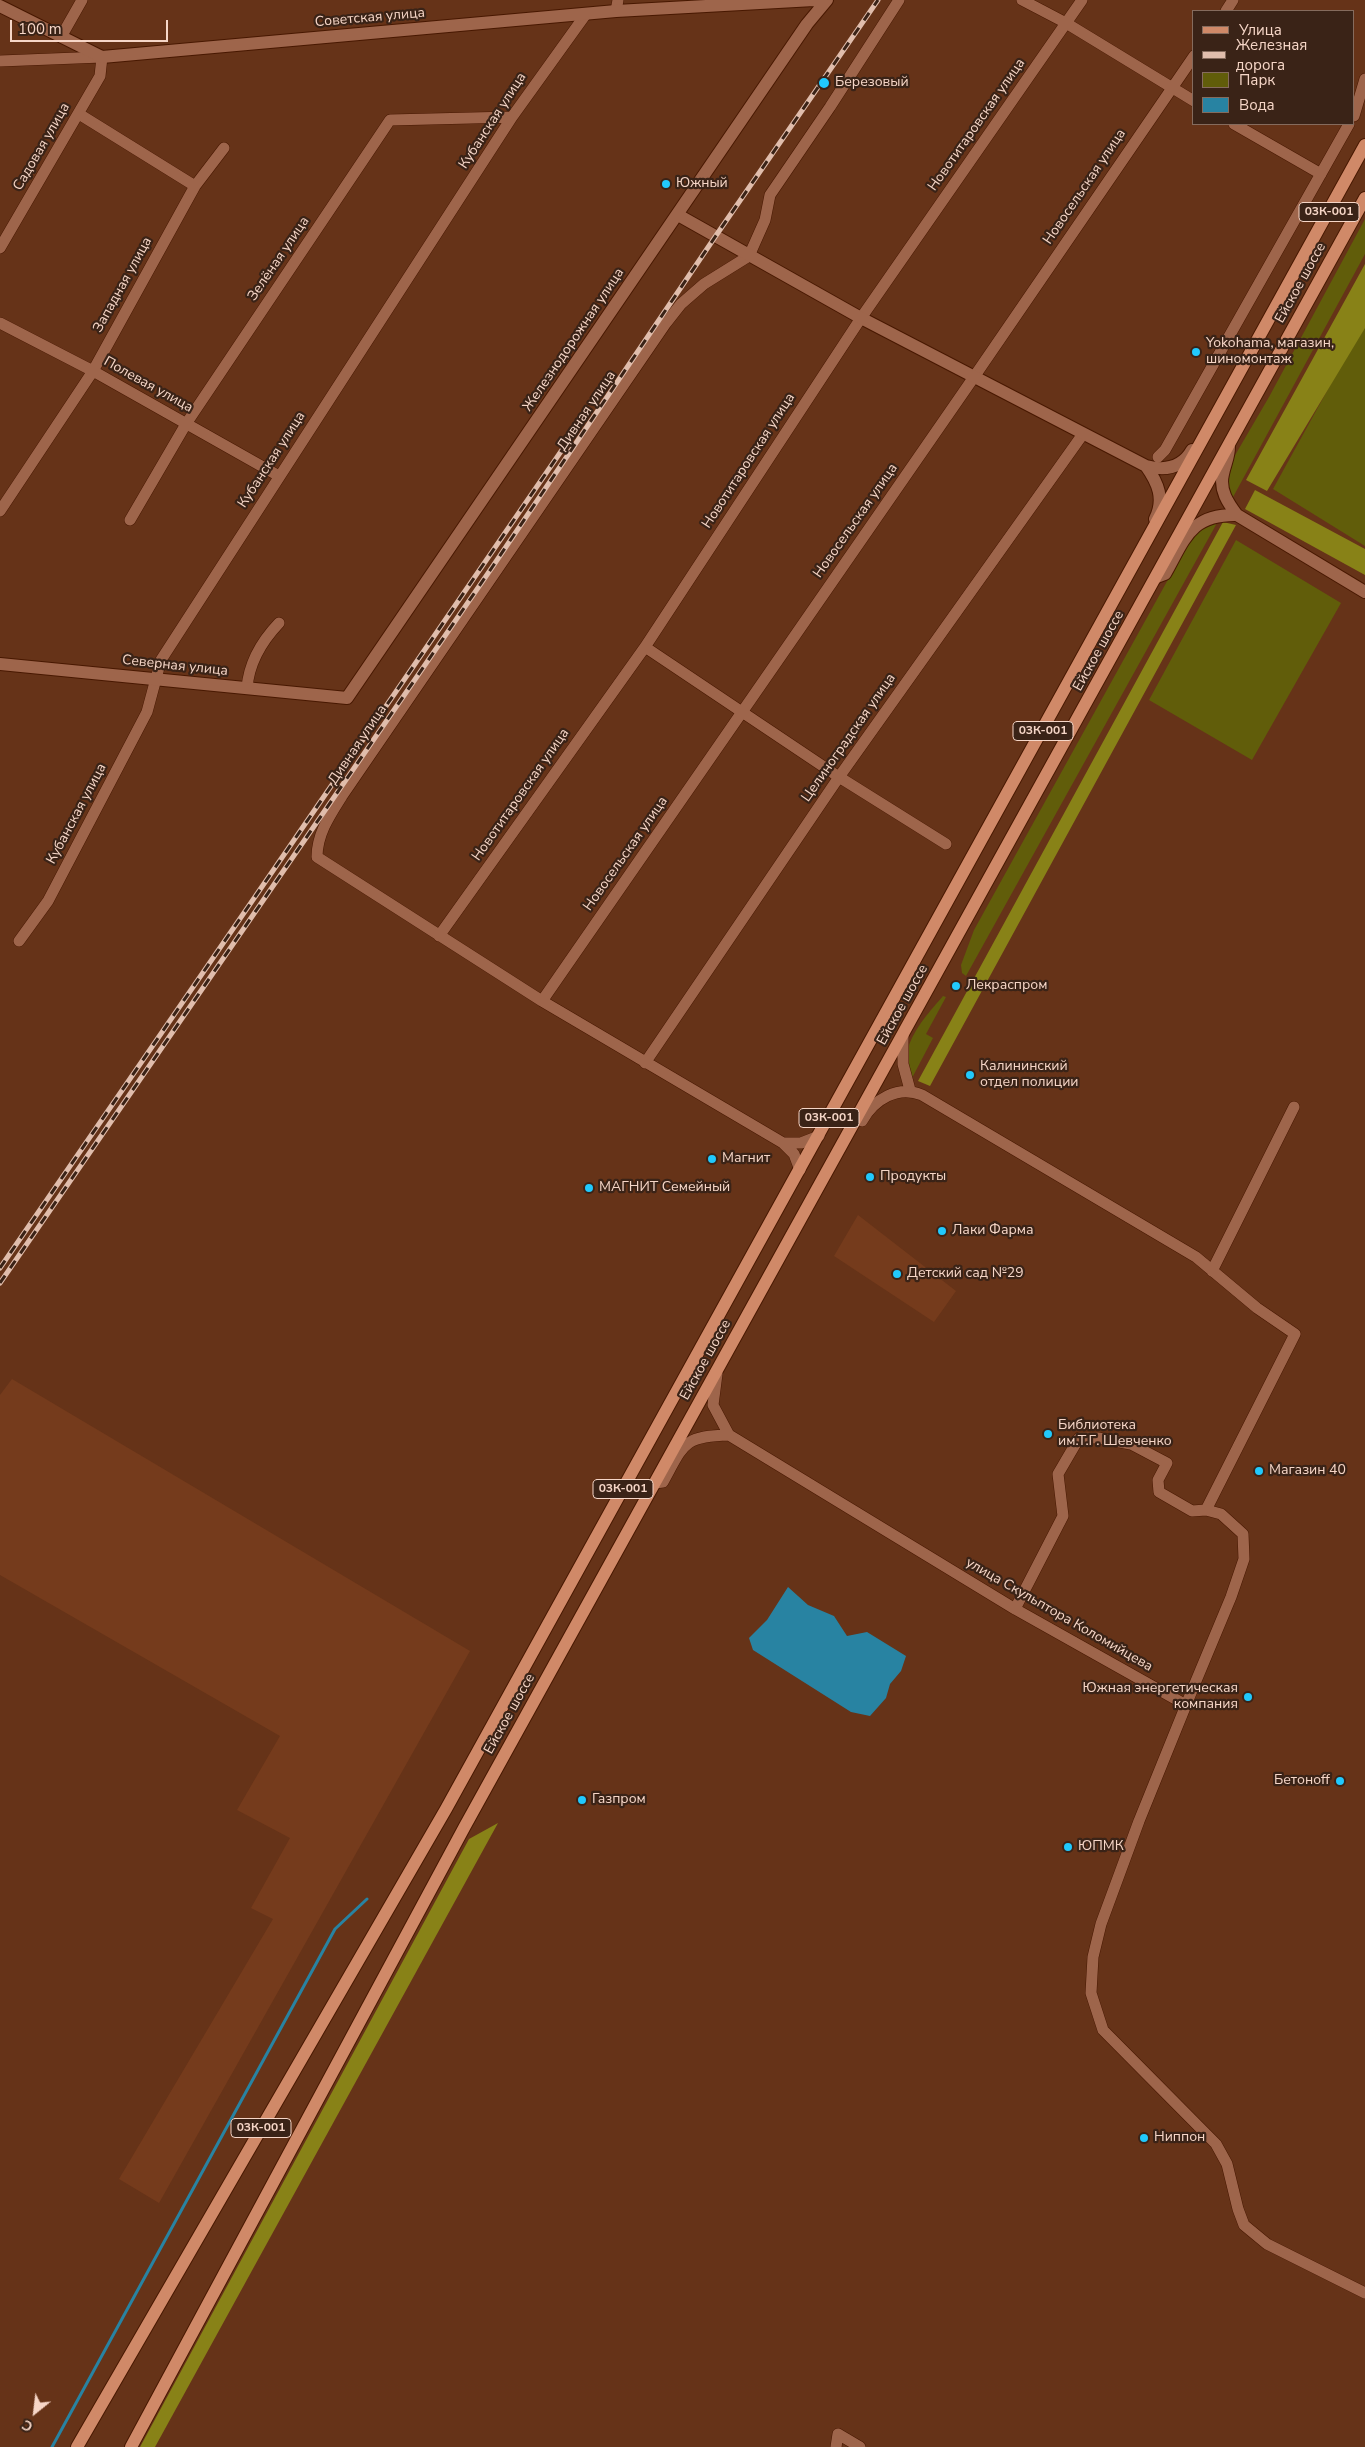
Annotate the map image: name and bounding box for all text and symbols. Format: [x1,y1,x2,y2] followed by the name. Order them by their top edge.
[314,5,426,31] street label: Советская улица
[12,10,170,42] scale bar
[1192,10,1355,125] legend
[18,19,62,39] text: 100 m
[1239,20,1282,40] text: Улица
[1236,35,1307,75] text: Железная дорога
[925,56,1029,194] street label: Новотитаровская улица
[456,70,530,172] street label: Кубанская улица
[1239,70,1275,90] text: Парк
[835,75,909,91] place label: Березовый
[817,76,831,90] marker: Березовый
[1239,95,1275,115] text: Вода
[10,100,74,194] street label: Садовая улица
[1040,126,1130,248] street label: Новосельская улица
[676,176,728,192] place label: Южный
[660,178,672,190] marker: Южный
[1299,202,1359,222] road number: 03К-001
[245,214,313,304] street label: Зелёная улица
[90,234,156,336] street label: Западная улица
[1272,240,1330,326] street label: Ейское шоссе
[520,265,628,415] street label: Железнодорожная улица
[1206,336,1334,368] place label: Yokohama, магазин, шиномонтаж
[1190,346,1202,358] marker: Yokohama, магазин, шиномонтаж
[100,354,196,416] street label: Полевая улица
[554,368,620,454] street label: Дивная улица
[699,390,799,532] street label: Новотитаровская улица
[235,409,309,511] street label: Кубанская улица
[810,461,902,581] street label: Новосельская улица
[1070,608,1128,694] street label: Ейское шоссе
[121,652,229,680] street label: Северная улица
[798,671,900,805] street label: Целиноградская улица
[325,702,391,788] street label: Дивная улица
[1013,721,1073,740] road number: 03К-001
[469,726,573,864] street label: Новотитаровская улица
[43,761,111,867] street label: Кубанская улица
[580,794,672,914] street label: Новосельская улица
[874,962,932,1048] street label: Ейское шоссе
[966,978,1047,994] place label: Лекраспром
[950,980,962,992] marker: Лекраспром
[980,1059,1079,1092] place label: Калининский отдел полиции
[964,1069,976,1081] marker: Калининский отдел полиции
[799,1108,859,1128] road number: 03К-001
[722,1151,770,1167] place label: Магнит
[706,1153,718,1165] marker: Магнит
[880,1169,946,1185] place label: Продукты
[864,1171,876,1183] marker: Продукты
[599,1180,730,1196] place label: МАГНИТ Семейный
[583,1182,595,1194] marker: МАГНИТ Семейный
[952,1223,1034,1239] place label: Лаки Фарма
[936,1225,948,1237] marker: Лаки Фарма
[907,1266,1024,1282] place label: Детский сад №29
[891,1268,903,1280] marker: Детский сад №29
[677,1317,735,1403] street label: Ейское шоссе
[1058,1418,1172,1450] place label: Библиотека им.Т.Г. Шевченко
[1042,1428,1054,1440] marker: Библиотека им.Т.Г. Шевченко
[1269,1463,1346,1479] place label: Магазин 40
[1253,1465,1265,1477] marker: Магазин 40
[593,1480,653,1498] road number: 03К-001
[963,1554,1155,1676] street label: улица Скульптора Коломийцева
[481,1671,539,1757] street label: Ейское шоссе
[1082,1681,1238,1714] place label: Южная энергетическая компания
[1242,1691,1254,1703] marker: Южная энергетическая компания
[1274,1773,1330,1789] place label: Бетонoff
[1334,1775,1346,1787] marker: Бетонoff
[592,1792,646,1808] place label: Газпром
[576,1794,588,1806] marker: Газпром
[1078,1839,1124,1855] place label: ЮПМК
[1062,1841,1074,1853] marker: ЮПМК
[231,2118,291,2138] road number: 03К-001
[1154,2130,1205,2146] place label: Ниппон
[1138,2132,1150,2144] marker: Ниппон
[10,2387,60,2437] north arrow
[19,2415,36,2436] text: С

